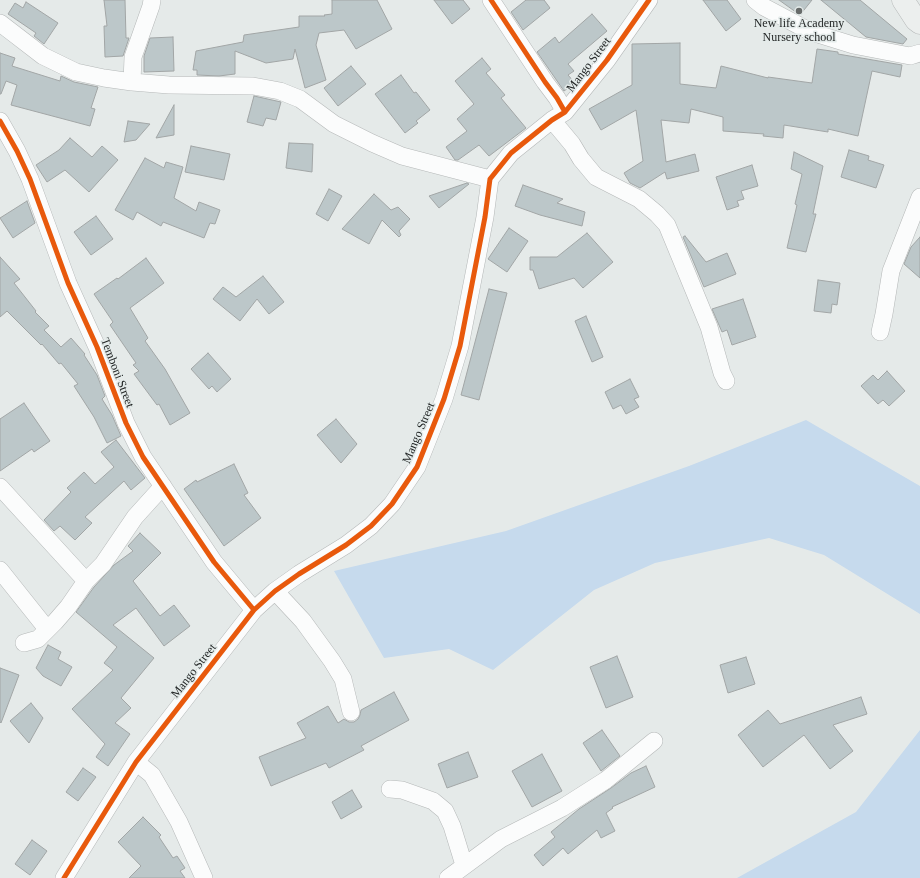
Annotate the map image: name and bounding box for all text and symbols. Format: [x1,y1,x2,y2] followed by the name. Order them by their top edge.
[794,6,804,16] marker: New life Academy Nursery school
[754,17,844,45] place label: New life Academy Nursery school
[564,35,614,95] street label: Mango Street
[97,336,137,410] street label: Temboni Street
[400,400,438,466] street label: Mango Street
[168,641,220,701] street label: Mango Street

